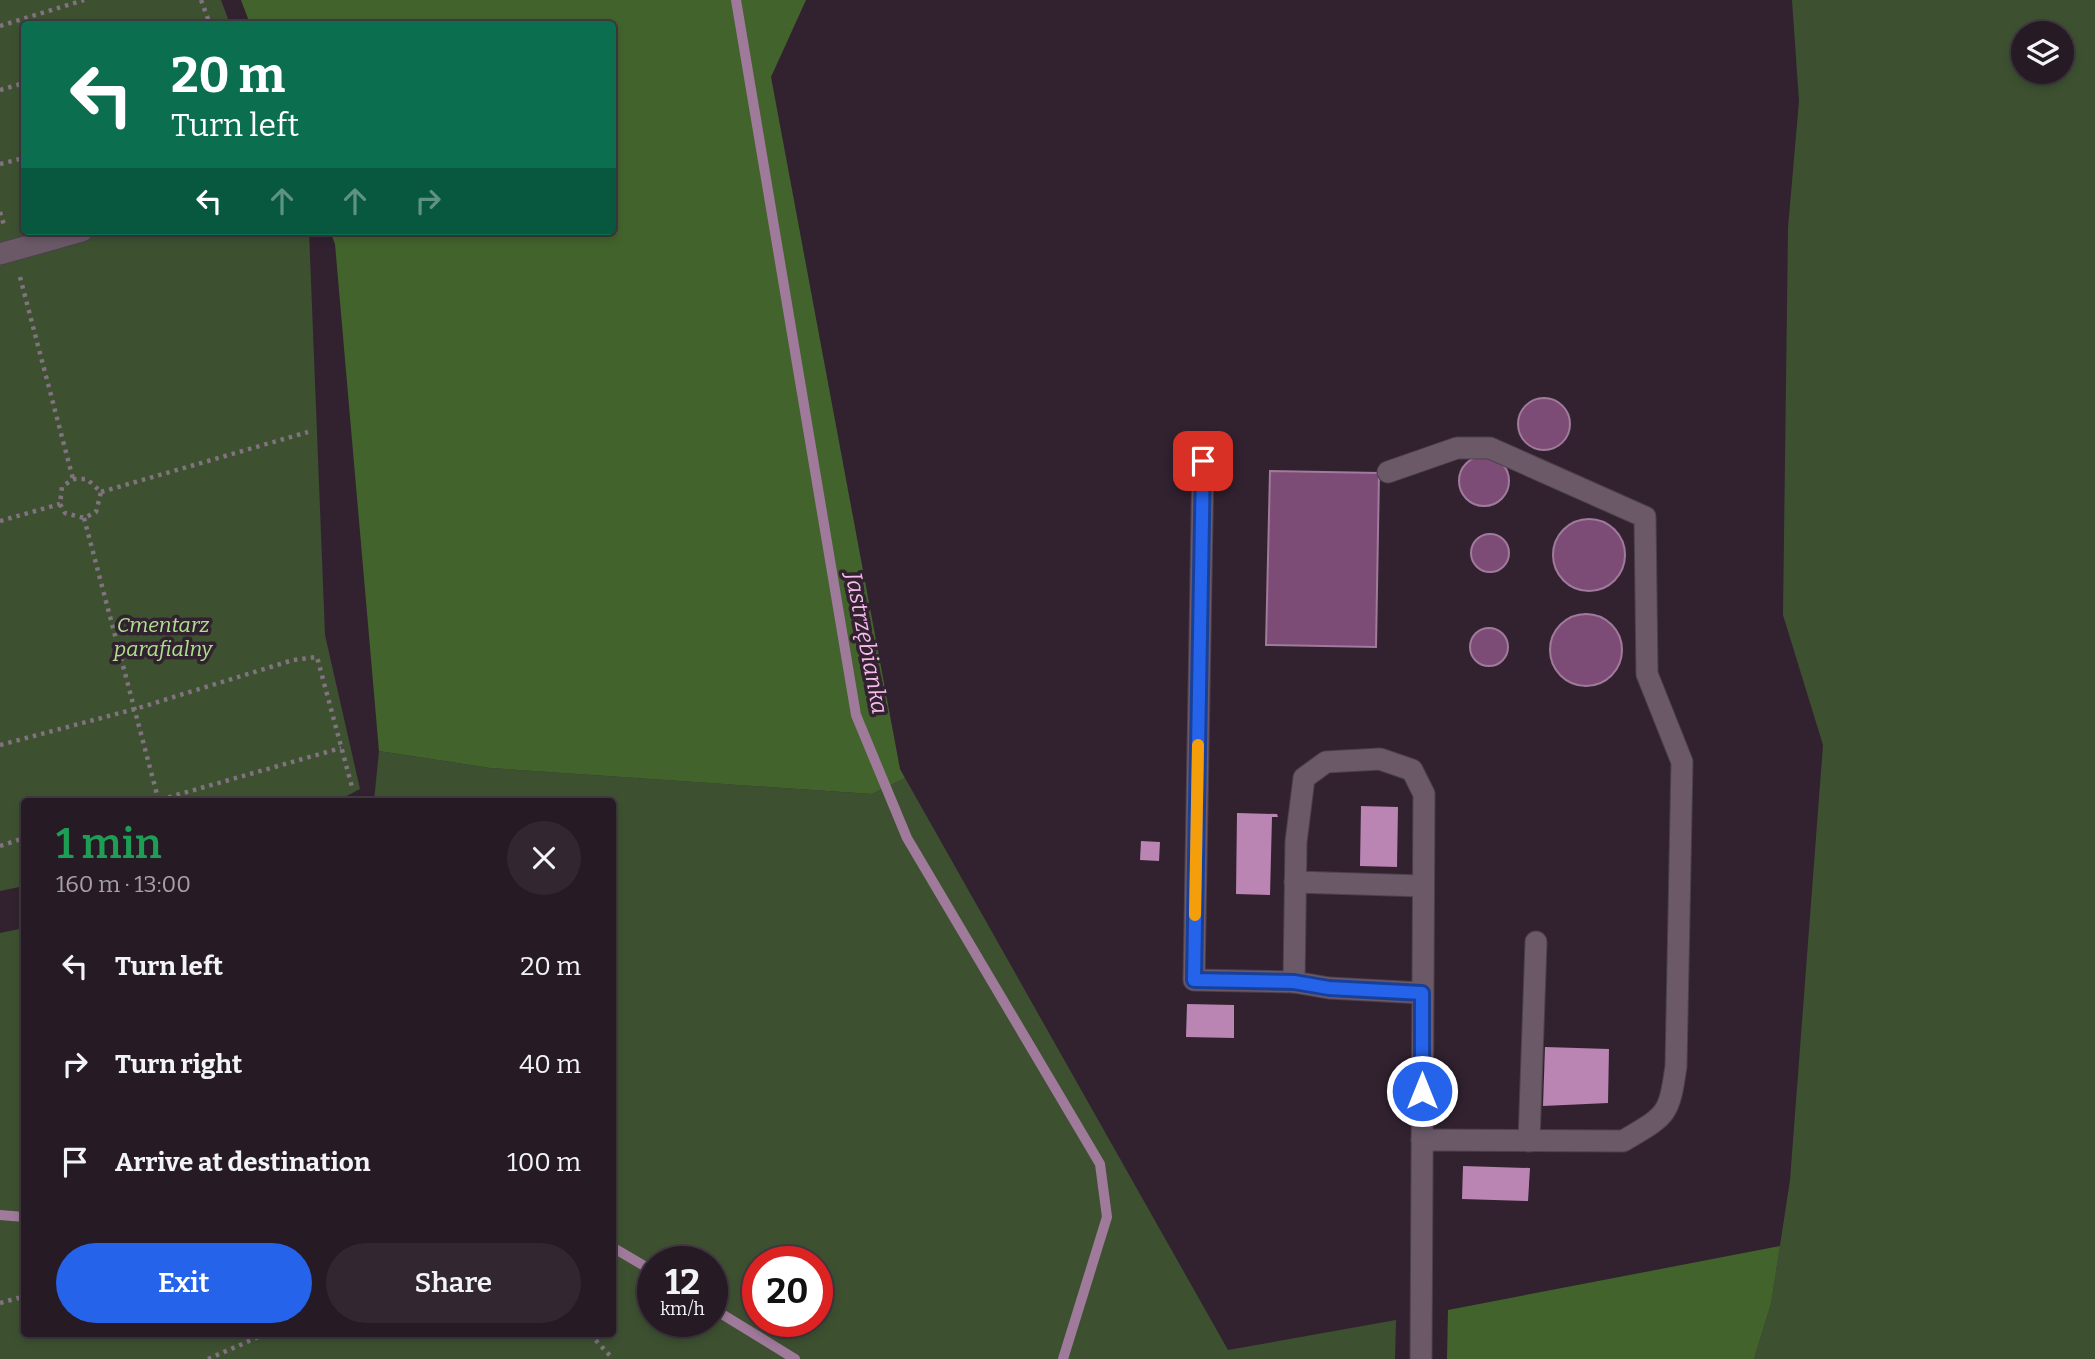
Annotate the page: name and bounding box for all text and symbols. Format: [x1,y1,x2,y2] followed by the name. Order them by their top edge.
[2011,21,2074,84] map controls
[2011,21,2074,84] button: layers
[171,46,285,105] text: 20 m
[56,49,147,140] icon: left
[171,106,299,144] text: Turn left
[190,182,228,220] icon: left
[263,182,301,220] icon: ahead
[336,182,374,220] icon: ahead
[409,182,447,220] icon: right
[1173,431,1233,491] pin
[1184,442,1222,480] icon: arrive
[839,568,894,716] water label: Jastrzębianka
[112,612,214,662] park label: Cmentarz parafialny
[56,819,162,869] text: 1 min
[507,821,581,895] button: close
[56,870,191,898] text: 160 m · 13:00
[56,947,94,985] icon: left
[115,951,223,982] text: Turn left
[520,951,581,982] text: 20 m
[56,1045,94,1083] icon: right
[115,1049,242,1080] text: Turn right
[519,1049,581,1080] text: 40 m
[1385,1054,1459,1128] position arrow
[56,1143,94,1181] icon: arrive
[115,1147,370,1178] text: Arrive at destination
[507,1147,581,1178] text: 100 m
[56,1243,312,1323] button: Exit
[326,1243,581,1323] button: Share
[742,1246,833,1337] speed limit sign: 20
[665,1261,700,1303] text: 12
[660,1298,705,1320] text: km/h

